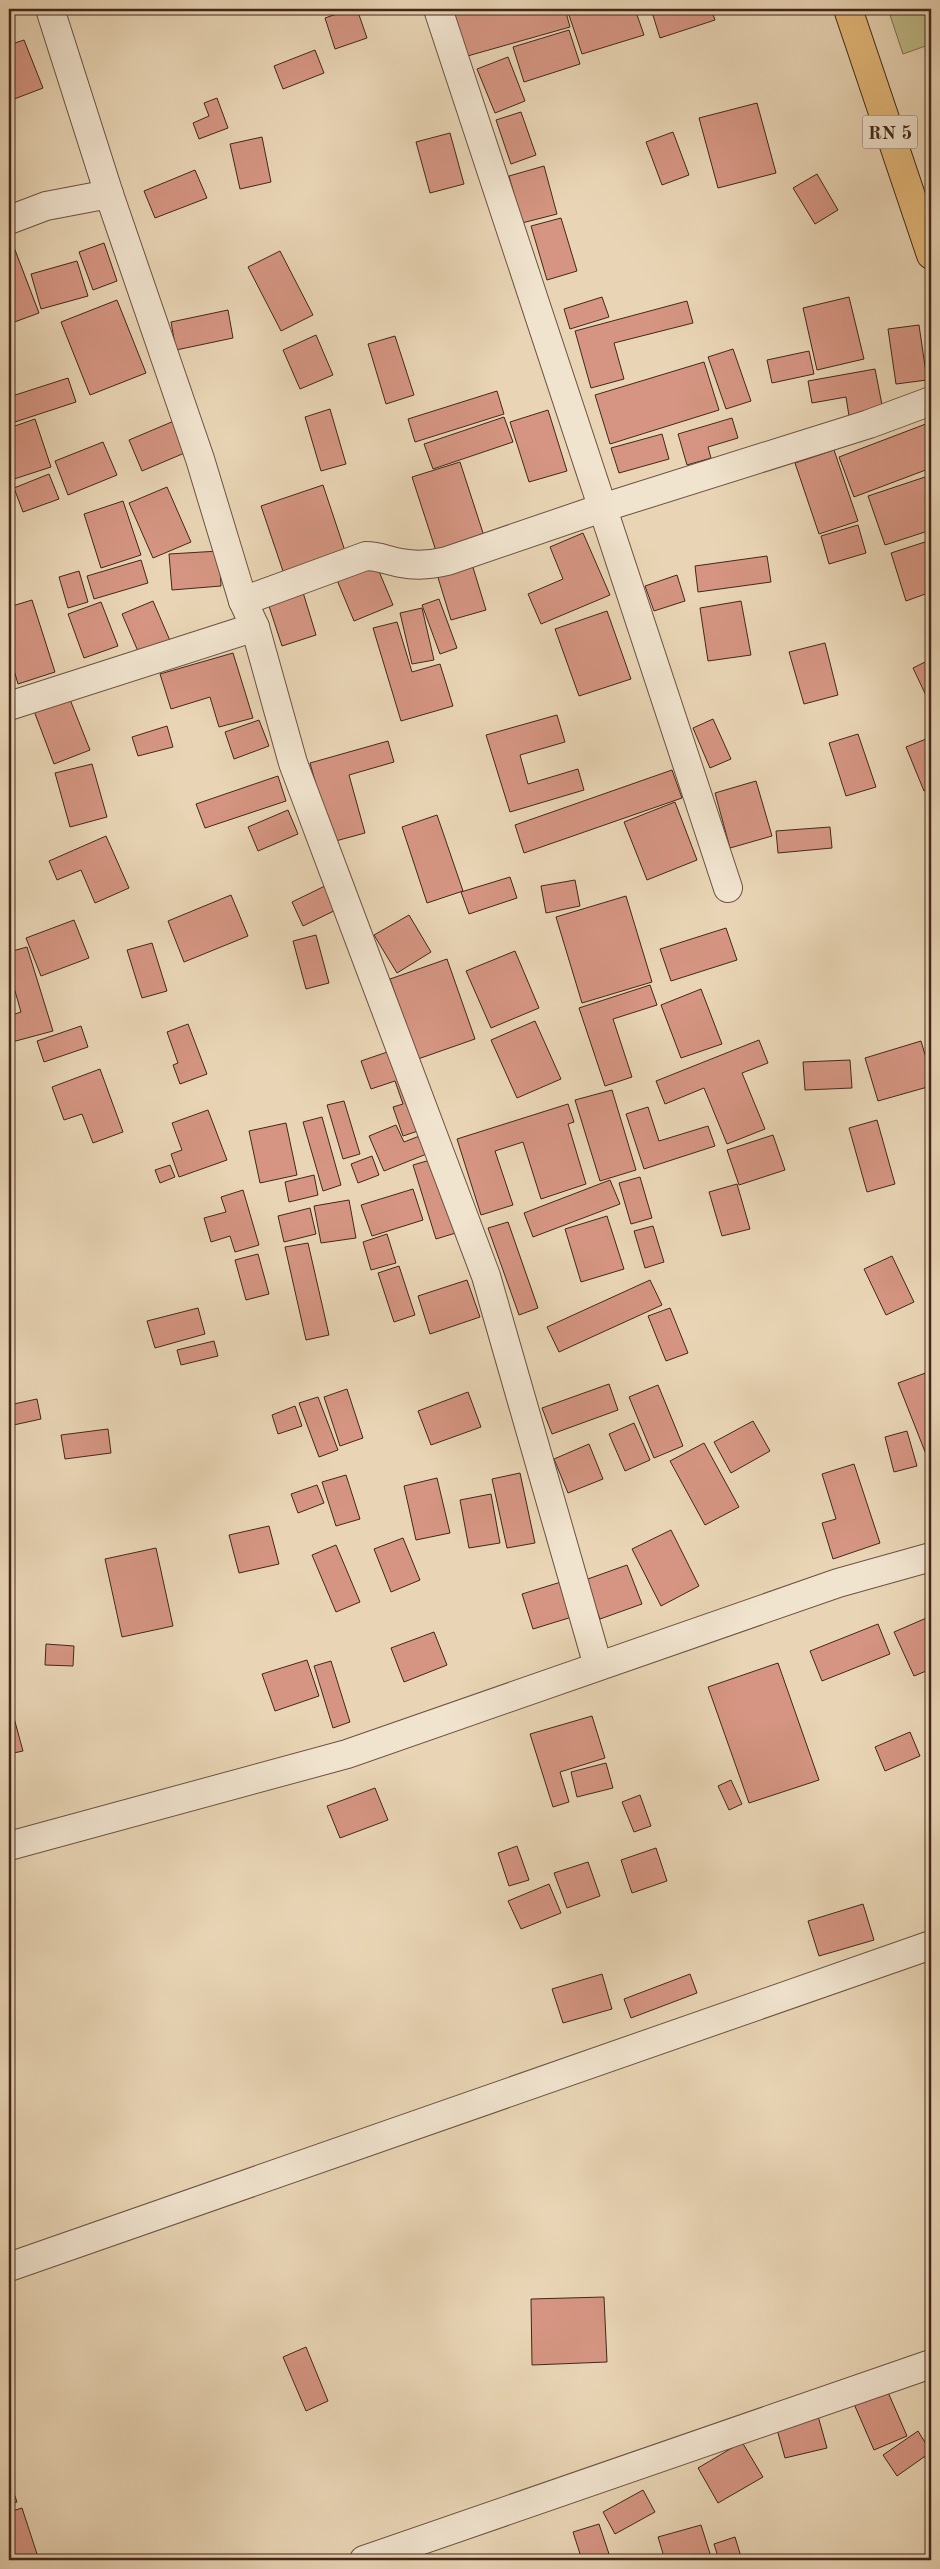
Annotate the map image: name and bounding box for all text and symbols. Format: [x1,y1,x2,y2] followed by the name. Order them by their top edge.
[862,115,918,148] road number: RN 5

